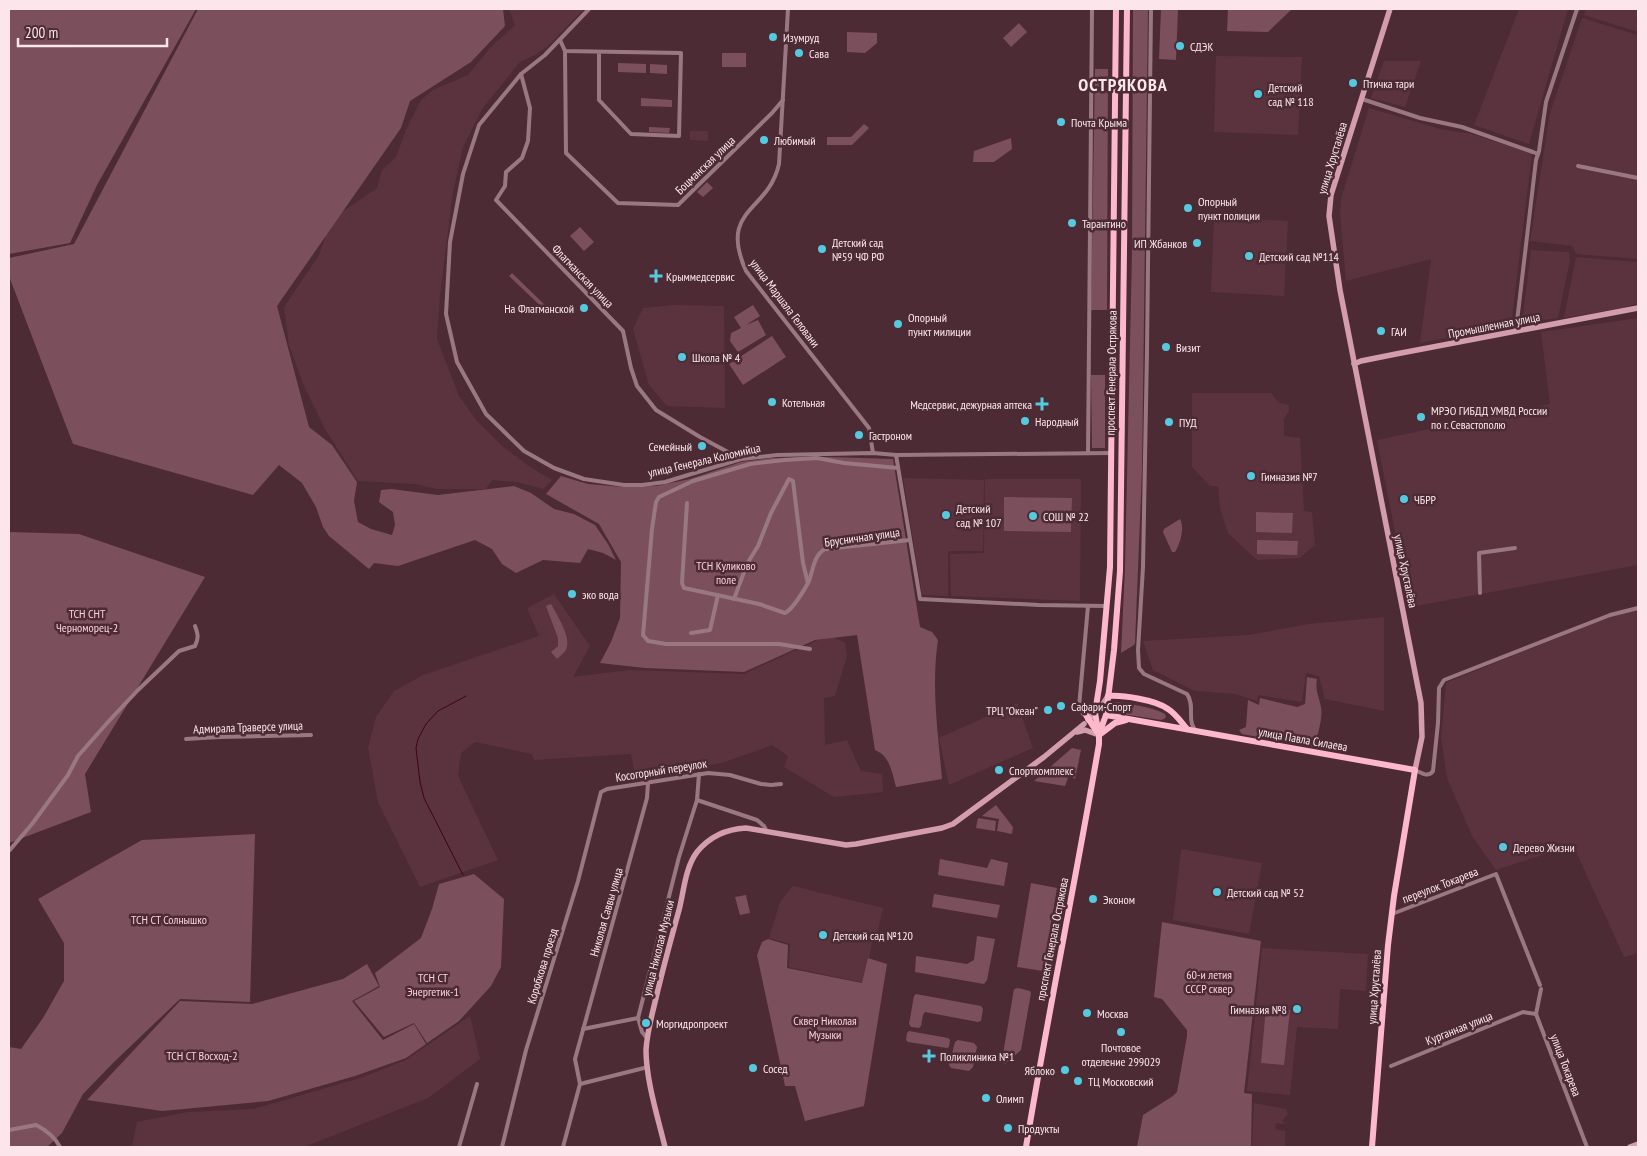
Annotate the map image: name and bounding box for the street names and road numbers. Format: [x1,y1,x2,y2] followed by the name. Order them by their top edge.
[1314,120,1350,196] street label: улица Хрусталёва
[672,133,738,197] street label: Боцманская улица
[549,241,617,311] street label: Флагманская улица
[747,256,823,350] street label: улица Маршала Геловани
[1447,309,1541,341] street label: Промышленная улица
[1102,310,1120,436] street label: проспект Генерала Острякова
[646,440,762,480] street label: улица Генерала Коломийца
[823,524,901,550] street label: Брусничная улица
[1391,533,1421,609] street label: улица Хрусталёва
[193,718,303,736] street label: Адмирала Траверсе улица
[1257,724,1349,754] street label: улица Павла Силаева
[614,755,708,785] street label: Косогорный переулок
[1400,864,1480,906] street label: переулок Токарева
[586,866,626,958] street label: Николая Саввы улица
[1033,876,1071,1002] street label: проспект Генерала Острякова
[639,899,677,997] street label: улица Николая Музыки
[523,926,561,1006] street label: Коробкова проезд
[1364,949,1384,1025] street label: улица Хрусталёва
[1423,1008,1495,1048] street label: Курганная улица
[1547,1032,1585,1098] street label: улица Токарева

